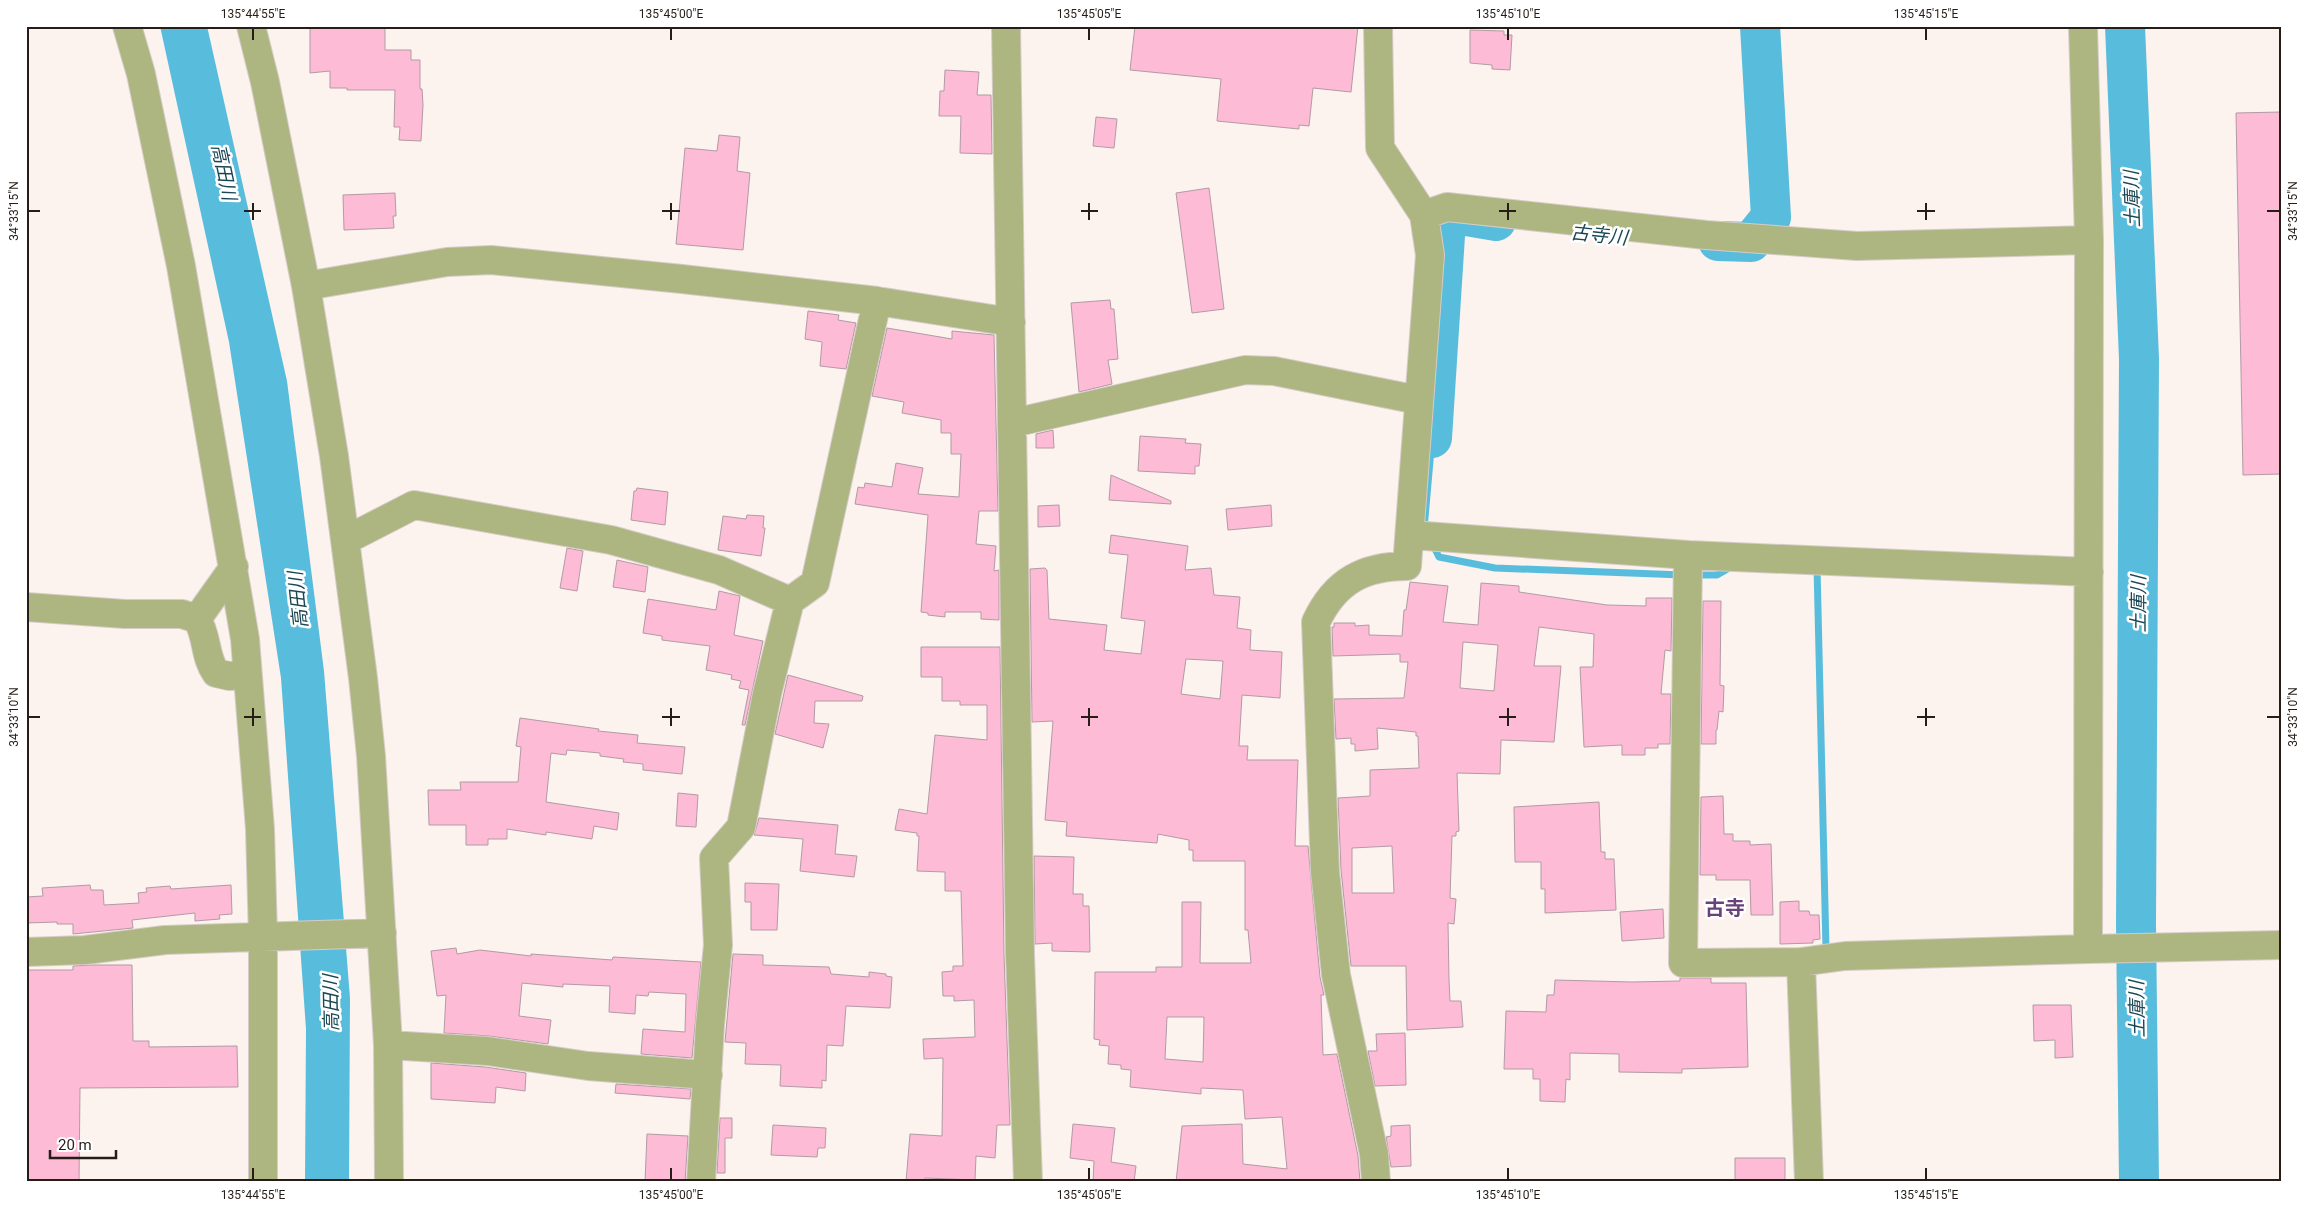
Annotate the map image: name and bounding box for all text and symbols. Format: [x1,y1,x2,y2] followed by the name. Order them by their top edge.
[221,7,285,21] text: 135°44'55"E
[639,7,703,21] text: 135°45'00"E
[1057,7,1121,21] text: 135°45'05"E
[1476,7,1540,21] text: 135°45'10"E
[1894,7,1958,21] text: 135°45'15"E
[207,142,242,204] water label: 高田川
[2119,168,2144,228] water label: 土庫川
[7,181,21,241] text: 34°33'15"N
[2286,181,2300,241] text: 34°33'15"N
[1569,221,1631,250] water label: 古寺川
[283,568,312,630] water label: 高田川
[2127,574,2150,633] water label: 土庫川
[7,687,21,747] text: 34°33'10"N
[2286,687,2300,747] text: 34°33'10"N
[1705,896,1745,920] district label: 古寺
[319,972,343,1032] water label: 高田川
[2125,978,2149,1038] water label: 土庫川
[50,1128,116,1160] scale bar
[58,1136,92,1154] text: 20 m
[221,1188,285,1202] text: 135°44'55"E
[639,1188,703,1202] text: 135°45'00"E
[1057,1188,1121,1202] text: 135°45'05"E
[1476,1188,1540,1202] text: 135°45'10"E
[1894,1188,1958,1202] text: 135°45'15"E

